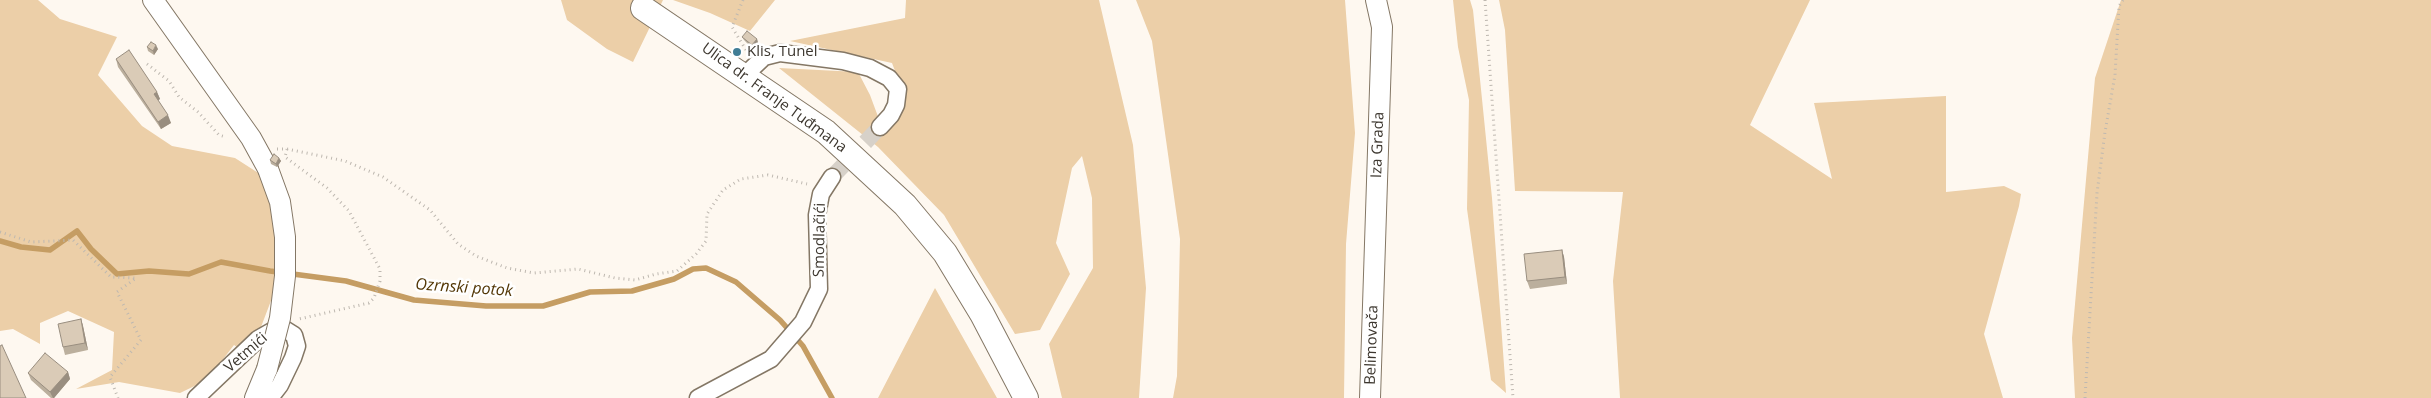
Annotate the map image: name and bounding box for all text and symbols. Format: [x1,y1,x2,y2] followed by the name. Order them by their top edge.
[698,39,850,157] street label: Ulica dr. Franje Tuđmana
[747,43,818,61] place label: Klis, Tunel
[731,46,743,58] marker: Klis, Tunel
[1368,112,1388,178] street label: Iza Grada
[810,203,830,277] street label: Smodlačići
[415,275,513,301] water label: Ozrnski potok
[1362,305,1382,385] street label: Belimovača
[221,329,271,377] street label: Vetmići

